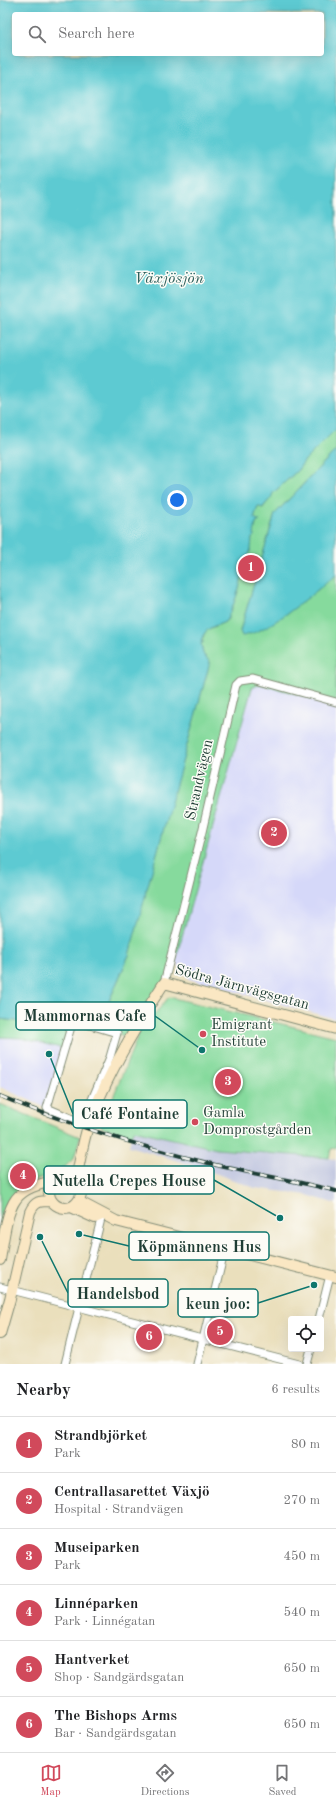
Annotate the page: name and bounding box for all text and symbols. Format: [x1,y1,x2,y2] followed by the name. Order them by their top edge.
[12,12,324,56] search box
[26,23,48,45] icon: search
[58,27,135,42] text: Search here
[134,271,204,287] water label: Växjösjön
[167,490,187,510] your location
[238,553,264,583] pin: 1
[183,738,217,822] street label: Strandvägen
[261,818,287,848] pin: 2
[173,963,311,1013] street label: Södra Järnvägsgatan
[16,1002,155,1030] callout: Mammornas Cafe
[23,1009,147,1025] text: Mammornas Cafe
[211,1018,272,1050] place label: Emigrant Institute
[198,1029,208,1039] marker: Emigrant Institute
[215,1067,241,1097] pin: 3
[73,1100,187,1128] callout: Café Fontaine
[203,1106,312,1138] place label: Gamla Domprostgården
[81,1107,179,1123] text: Café Fontaine
[190,1117,200,1127] marker: Gamla Domprostgården
[10,1161,36,1191] pin: 4
[44,1166,214,1194] callout: Nutella Crepes House
[52,1174,206,1190] text: Nutella Crepes House
[129,1232,269,1260] callout: Köpmännens Hus
[137,1240,261,1256] text: Köpmännens Hus
[68,1279,168,1307] callout: Handelsbod
[76,1287,160,1303] text: Handelsbod
[178,1289,258,1317] callout: keun joo:
[186,1297,250,1313] text: keun joo:
[288,1316,324,1352] map controls
[288,1316,324,1352] button: locate
[207,1317,233,1347] pin: 5
[136,1322,162,1352] pin: 6
[16,1382,71,1399] text: Nearby
[271,1383,320,1396] text: 6 results
[54,1429,147,1444] text: Strandbjörket
[25,1438,33,1451] text: 1
[291,1438,320,1451] text: 80 m
[54,1447,81,1460] text: Park
[54,1485,210,1500] text: Centrallasarettet Växjö
[25,1494,33,1507] text: 2
[283,1494,320,1507] text: 270 m
[54,1503,183,1516] text: Hospital · Strandvägen
[54,1541,140,1556] text: Museiparken
[25,1550,33,1563] text: 3
[283,1550,320,1563] text: 450 m
[54,1559,81,1572] text: Park
[54,1597,138,1612] text: Linnéparken
[25,1606,33,1619] text: 4
[283,1606,320,1619] text: 540 m
[54,1615,155,1628] text: Park · Linnégatan
[54,1653,129,1668] text: Hantverket
[25,1662,33,1675] text: 5
[283,1662,320,1675] text: 650 m
[54,1671,184,1684] text: Shop · Sandgärdsgatan
[54,1709,177,1724] text: The Bishops Arms
[25,1718,33,1731] text: 6
[283,1718,320,1731] text: 650 m
[54,1727,177,1740] text: Bar · Sandgärdsgatan
[40,1762,62,1800] tab: Map
[141,1762,189,1800] tab: Directions
[268,1762,296,1800] tab: Saved

